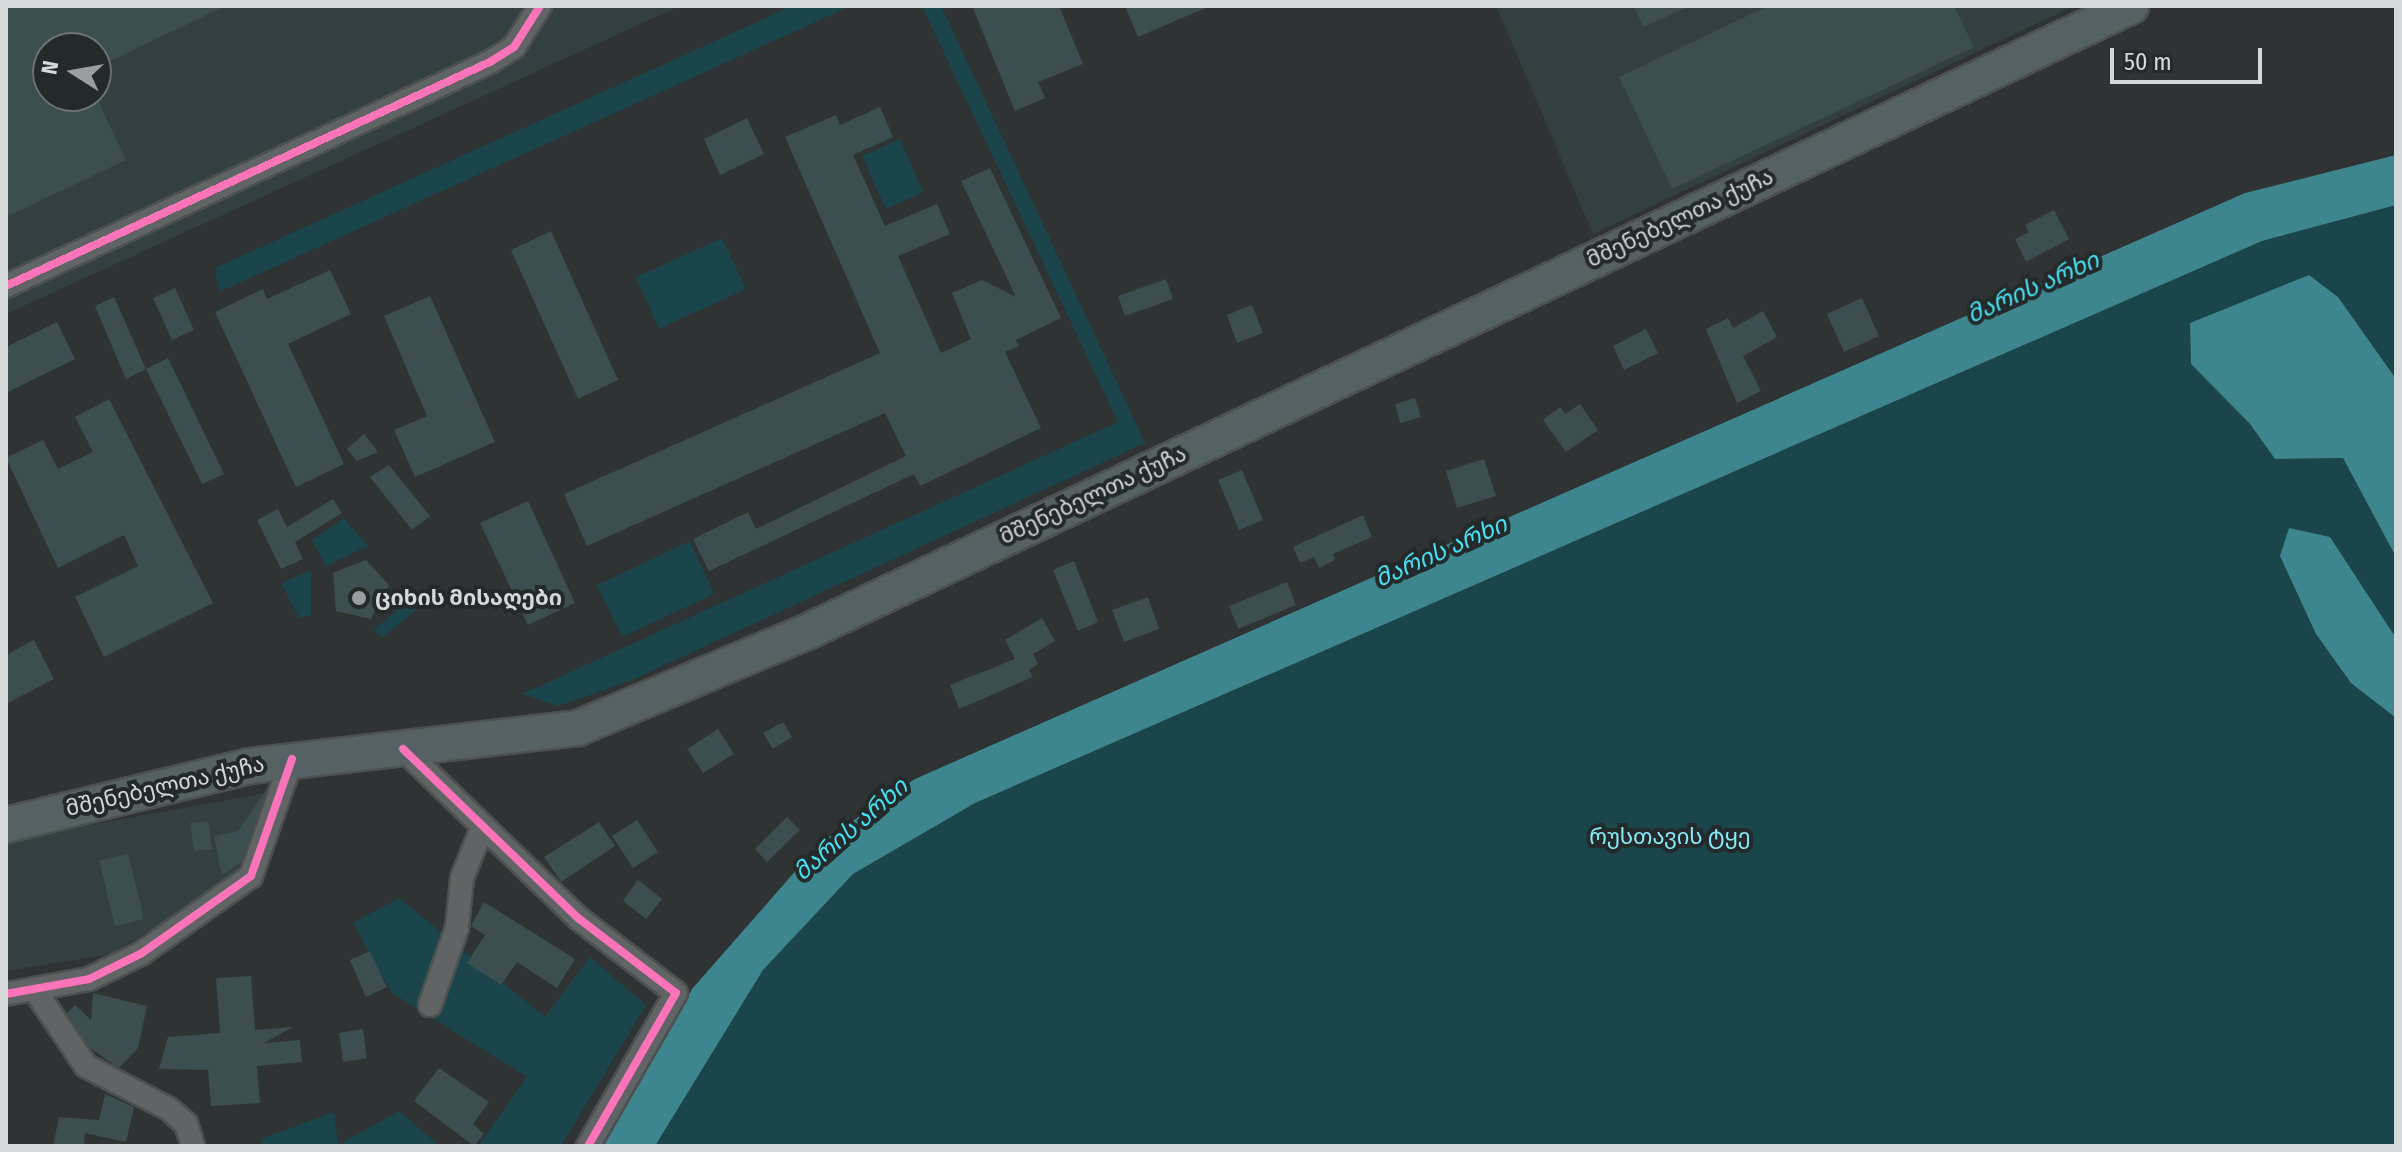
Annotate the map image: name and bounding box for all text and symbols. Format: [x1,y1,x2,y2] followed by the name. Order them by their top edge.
[32,32,112,112] north arrow
[2114,32,2266,82] scale bar
[2124,48,2172,76] text: 50 m
[35,59,64,77] text: N
[1582,163,1778,273] street label: მშენებელთა ქუჩა
[1963,246,2103,330] water label: მარის არხი
[995,440,1191,550] street label: მშენებელთა ქუჩა
[1371,510,1511,594] water label: მარის არხი
[375,585,562,611] place label: ციხის მისაღები
[350,589,368,607] marker: ციხის მისაღები
[63,750,267,822] street label: მშენებელთა ქუჩა
[788,773,914,887] water label: მარის არხი
[1589,824,1751,850] park label: რუსთავის ტყე

